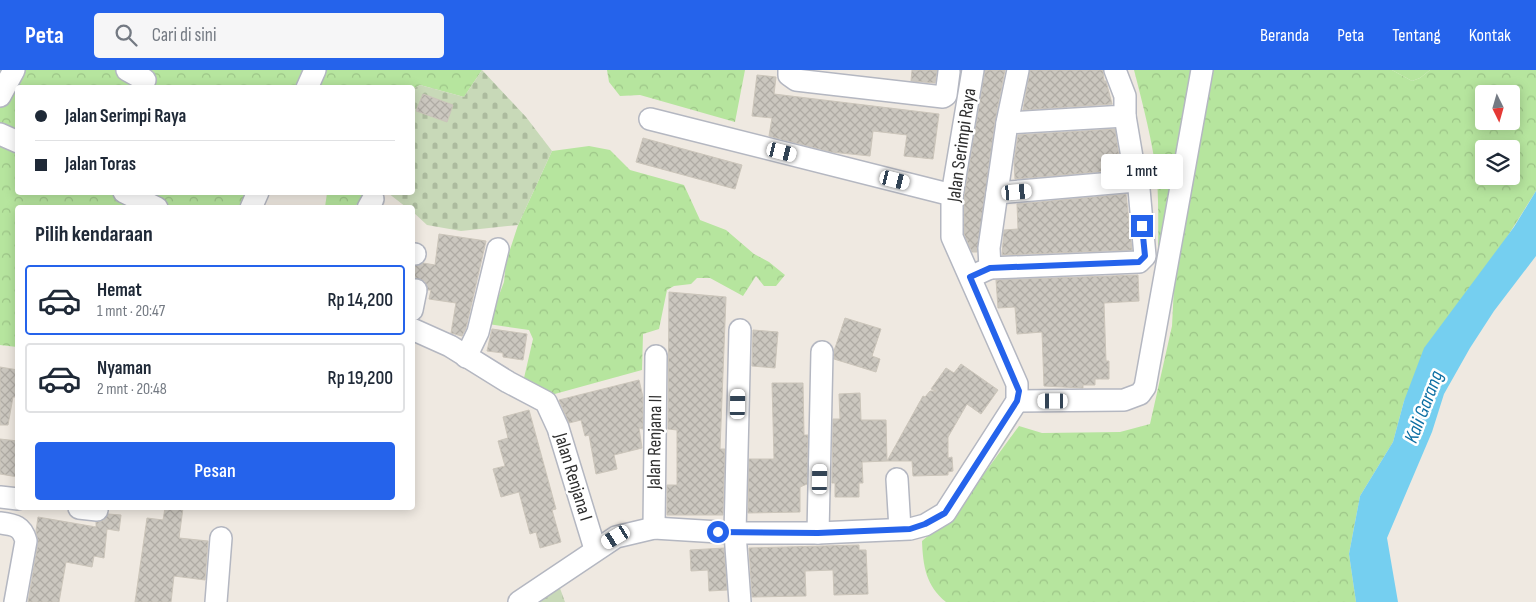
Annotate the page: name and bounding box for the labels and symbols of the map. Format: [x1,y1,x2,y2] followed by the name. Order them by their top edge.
[1475,85,1520,130] north arrow
[942,87,981,204] street label: Jalan Serimpi Raya
[765,141,798,163] car
[1101,154,1183,188] callout: 1 mnt
[878,169,911,191] car
[1001,183,1032,201] car
[1131,215,1153,237] route end
[1399,368,1449,446] water label: Kali Garang
[730,389,745,419] car
[1038,394,1068,409] car
[643,395,667,490] street label: Jalan Renjana II
[548,429,597,524] street label: Jalan Renjana I
[812,464,827,494] car
[707,521,729,543] route start
[599,523,632,551] car

